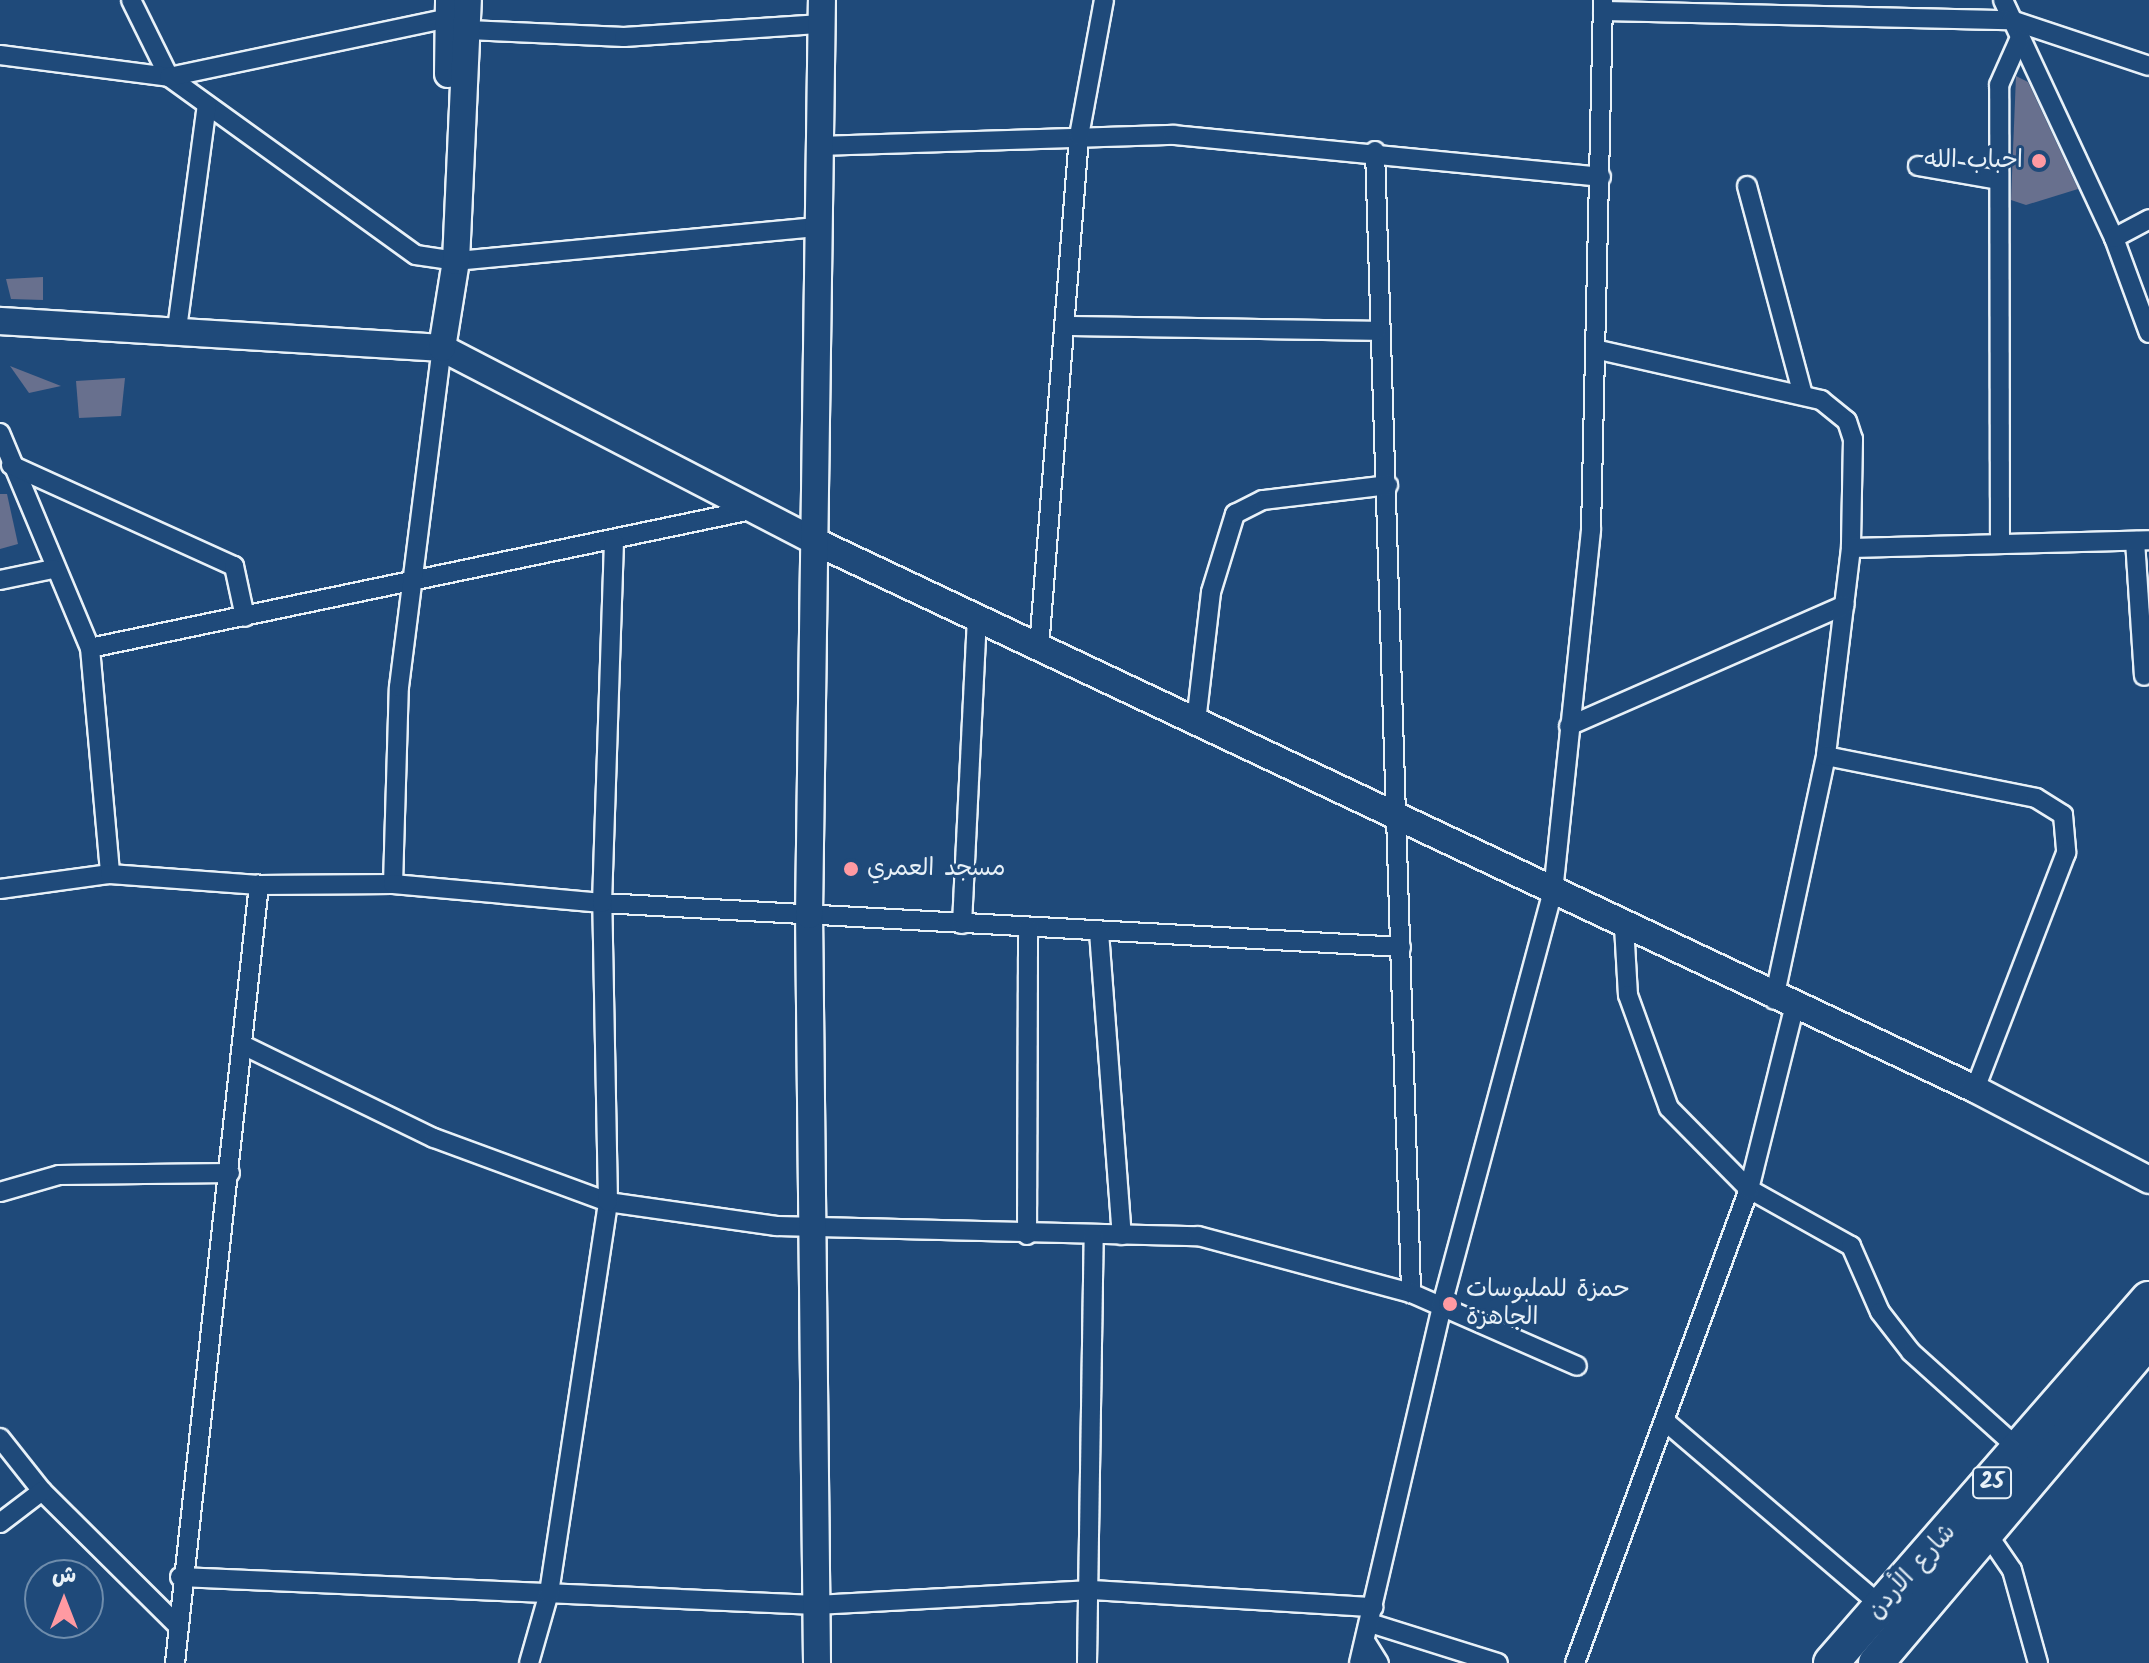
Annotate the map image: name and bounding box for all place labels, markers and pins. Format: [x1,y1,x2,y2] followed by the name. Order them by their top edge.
[1924,147,2023,175] place label: احباب الله
[2030,152,2048,170] marker: احباب الله
[867,855,1006,883] place label: مسجد العمري
[842,860,860,878] marker: مسجد العمري
[1466,1276,1630,1332] place label: حمزة للملبوسات الجاهزة
[1441,1295,1459,1313] marker: حمزة للملبوسات الجاهزة

